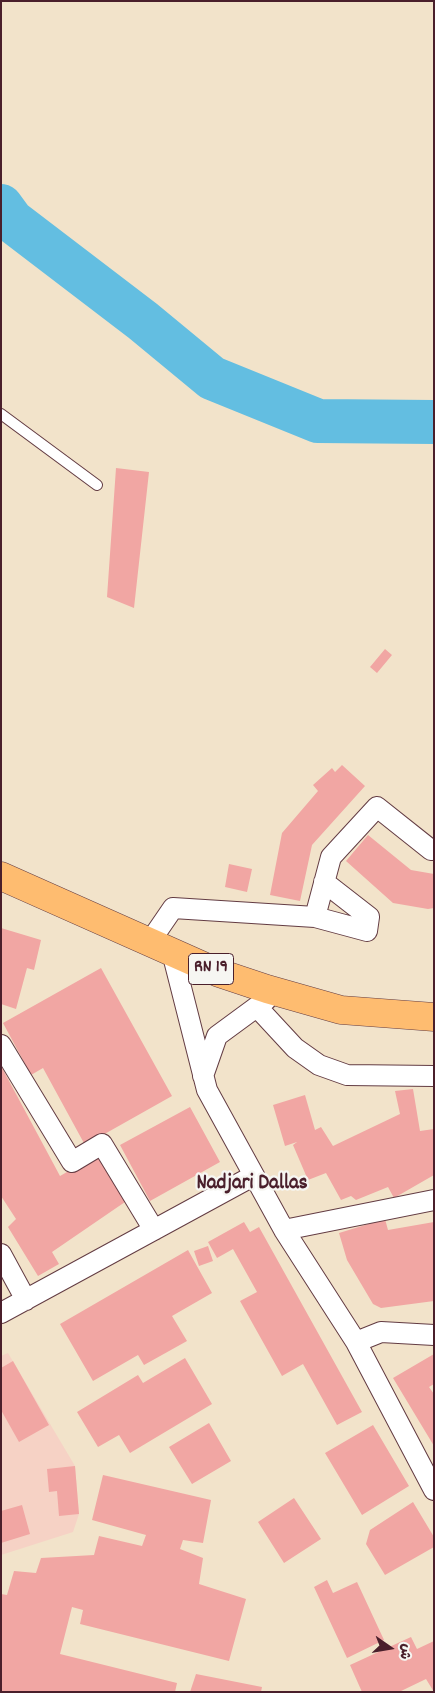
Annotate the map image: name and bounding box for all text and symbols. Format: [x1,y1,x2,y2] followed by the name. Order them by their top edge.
[188,954,234,984] road number: RN 19
[196,1172,308,1198] district label: Nadjari Dallas
[365,1623,415,1673] north arrow
[393,1642,416,1661] text: ش

